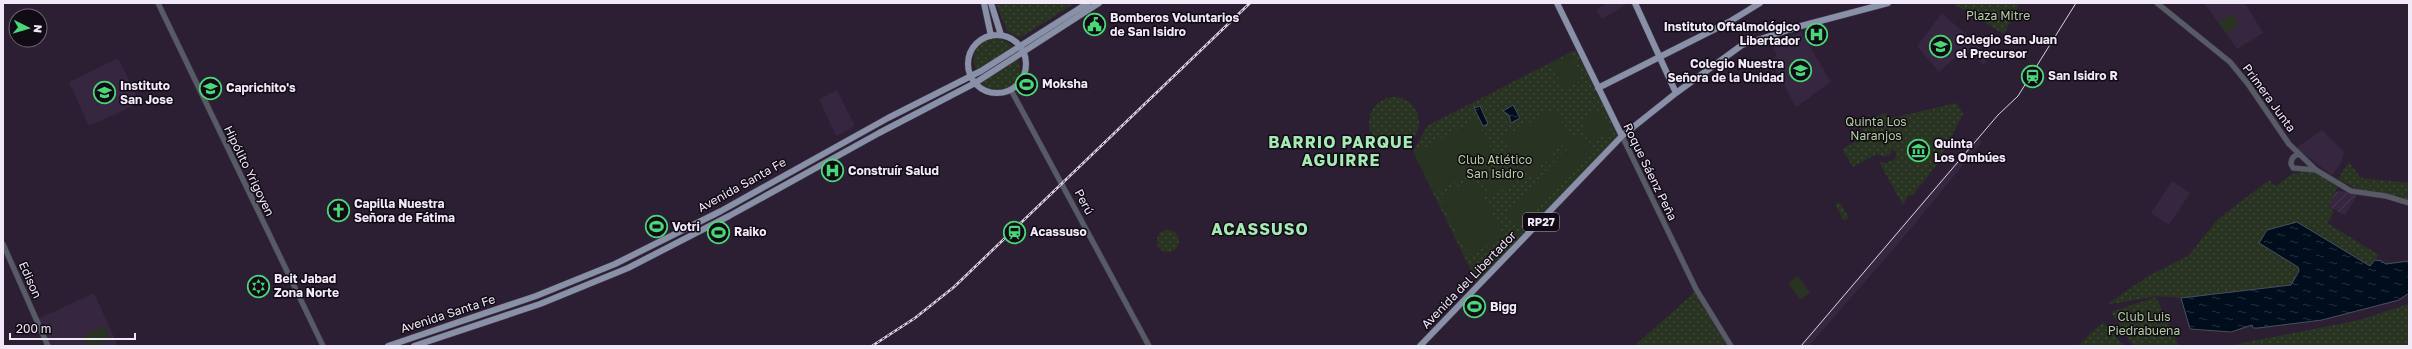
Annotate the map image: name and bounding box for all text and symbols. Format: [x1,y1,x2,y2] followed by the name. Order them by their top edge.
[8,8,48,48] north arrow
[1966,8,2030,23] park label: Plaza Mitre
[1110,10,1239,39] place label: Bomberos Voluntarios de San Isidro
[1081,12,1107,38] public building icon: Bomberos Voluntarios de San Isidro
[1664,19,1800,48] place label: Instituto Oftalmológico Libertador
[1803,21,1829,47] hospital icon: Instituto Oftalmológico Libertador
[32,24,45,34] text: N
[1956,32,2057,61] place label: Colegio San Juan el Precursor
[1928,34,1954,60] school or university icon: Colegio San Juan el Precursor
[1667,56,1784,85] place label: Colegio Nuestra Señora de la Unidad
[1787,58,1813,84] school or university icon: Colegio Nuestra Señora de la Unidad
[2240,61,2299,135] street label: Primera Junta
[2019,63,2045,89] station icon: San Isidro R
[2048,68,2118,83] place label: San Isidro R
[1014,71,1040,97] sports icon: Moksha
[197,75,223,101] school or university icon: Caprichito's
[1042,76,1088,91] place label: Moksha
[120,78,173,107] place label: Instituto San Jose
[91,80,117,106] school or university icon: Instituto San Jose
[226,80,296,95] place label: Caprichito's
[1845,114,1907,143] park label: Quinta Los Naranjos
[1620,121,1681,223] street label: Roque Sáenz Peña
[221,123,278,219] street label: Hipólito Yrigoyen
[1268,132,1414,170] district label: BARRIO PARQUE AGUIRRE
[1934,136,2006,165] place label: Quinta Los Ombúes
[1906,138,1932,164] museum icon: Quinta Los Ombúes
[1458,152,1532,181] park label: Club Atlético San Isidro
[695,154,789,215] street label: Avenida Santa Fe
[820,158,846,184] hospital icon: Construír Salud
[848,163,939,178] place label: Construír Salud
[1072,186,1097,217] street label: Perú
[354,196,455,225] place label: Capilla Nuestra Señora de Fátima
[325,198,351,224] church icon: Capilla Nuestra Señora de Fátima
[1523,213,1559,231] road number: RP27
[644,214,670,240] sports icon: Votri
[672,219,700,234] place label: Votri
[705,219,731,245] sports icon: Raiko
[1001,219,1027,245] station icon: Acassuso
[1211,219,1309,239] district label: ACASSUSO
[734,224,766,239] place label: Raiko
[1030,224,1087,239] place label: Acassuso
[1418,228,1519,332] street label: Avenida del Libertador
[16,259,45,301] street label: Edison
[274,271,339,300] place label: Beit Jabad Zona Norte
[246,273,272,299] synagogue icon: Beit Jabad Zona Norte
[399,291,497,336] street label: Avenida Santa Fe
[1461,294,1487,320] sports icon: Bigg
[1490,299,1517,314] place label: Bigg
[2108,309,2180,338] park label: Club Luis Piedrabuena
[10,315,135,341] scale bar
[16,321,51,336] text: 200 m

